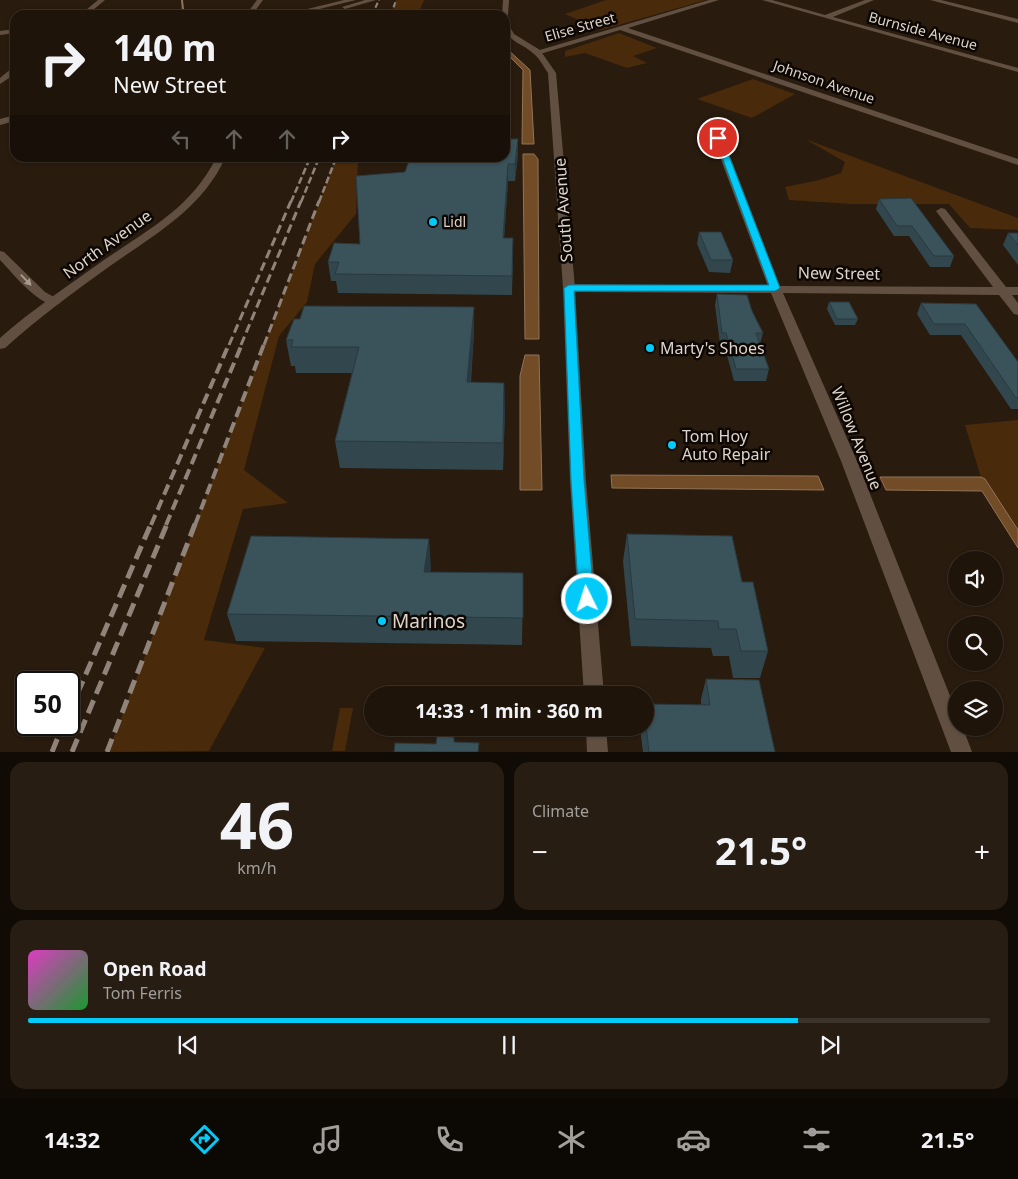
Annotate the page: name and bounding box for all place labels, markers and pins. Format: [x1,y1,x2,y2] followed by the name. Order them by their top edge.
[697,117,739,159] pin
[443,212,466,231] place label: Lidl
[427,216,439,228] marker: Lidl
[660,337,765,359] place label: Marty's Shoes
[644,342,656,354] marker: Marty's Shoes
[682,425,771,465] place label: Tom Hoy Auto Repair
[666,439,678,451] marker: Tom Hoy Auto Repair
[392,608,465,634] place label: Marinos
[376,615,388,627] marker: Marinos

